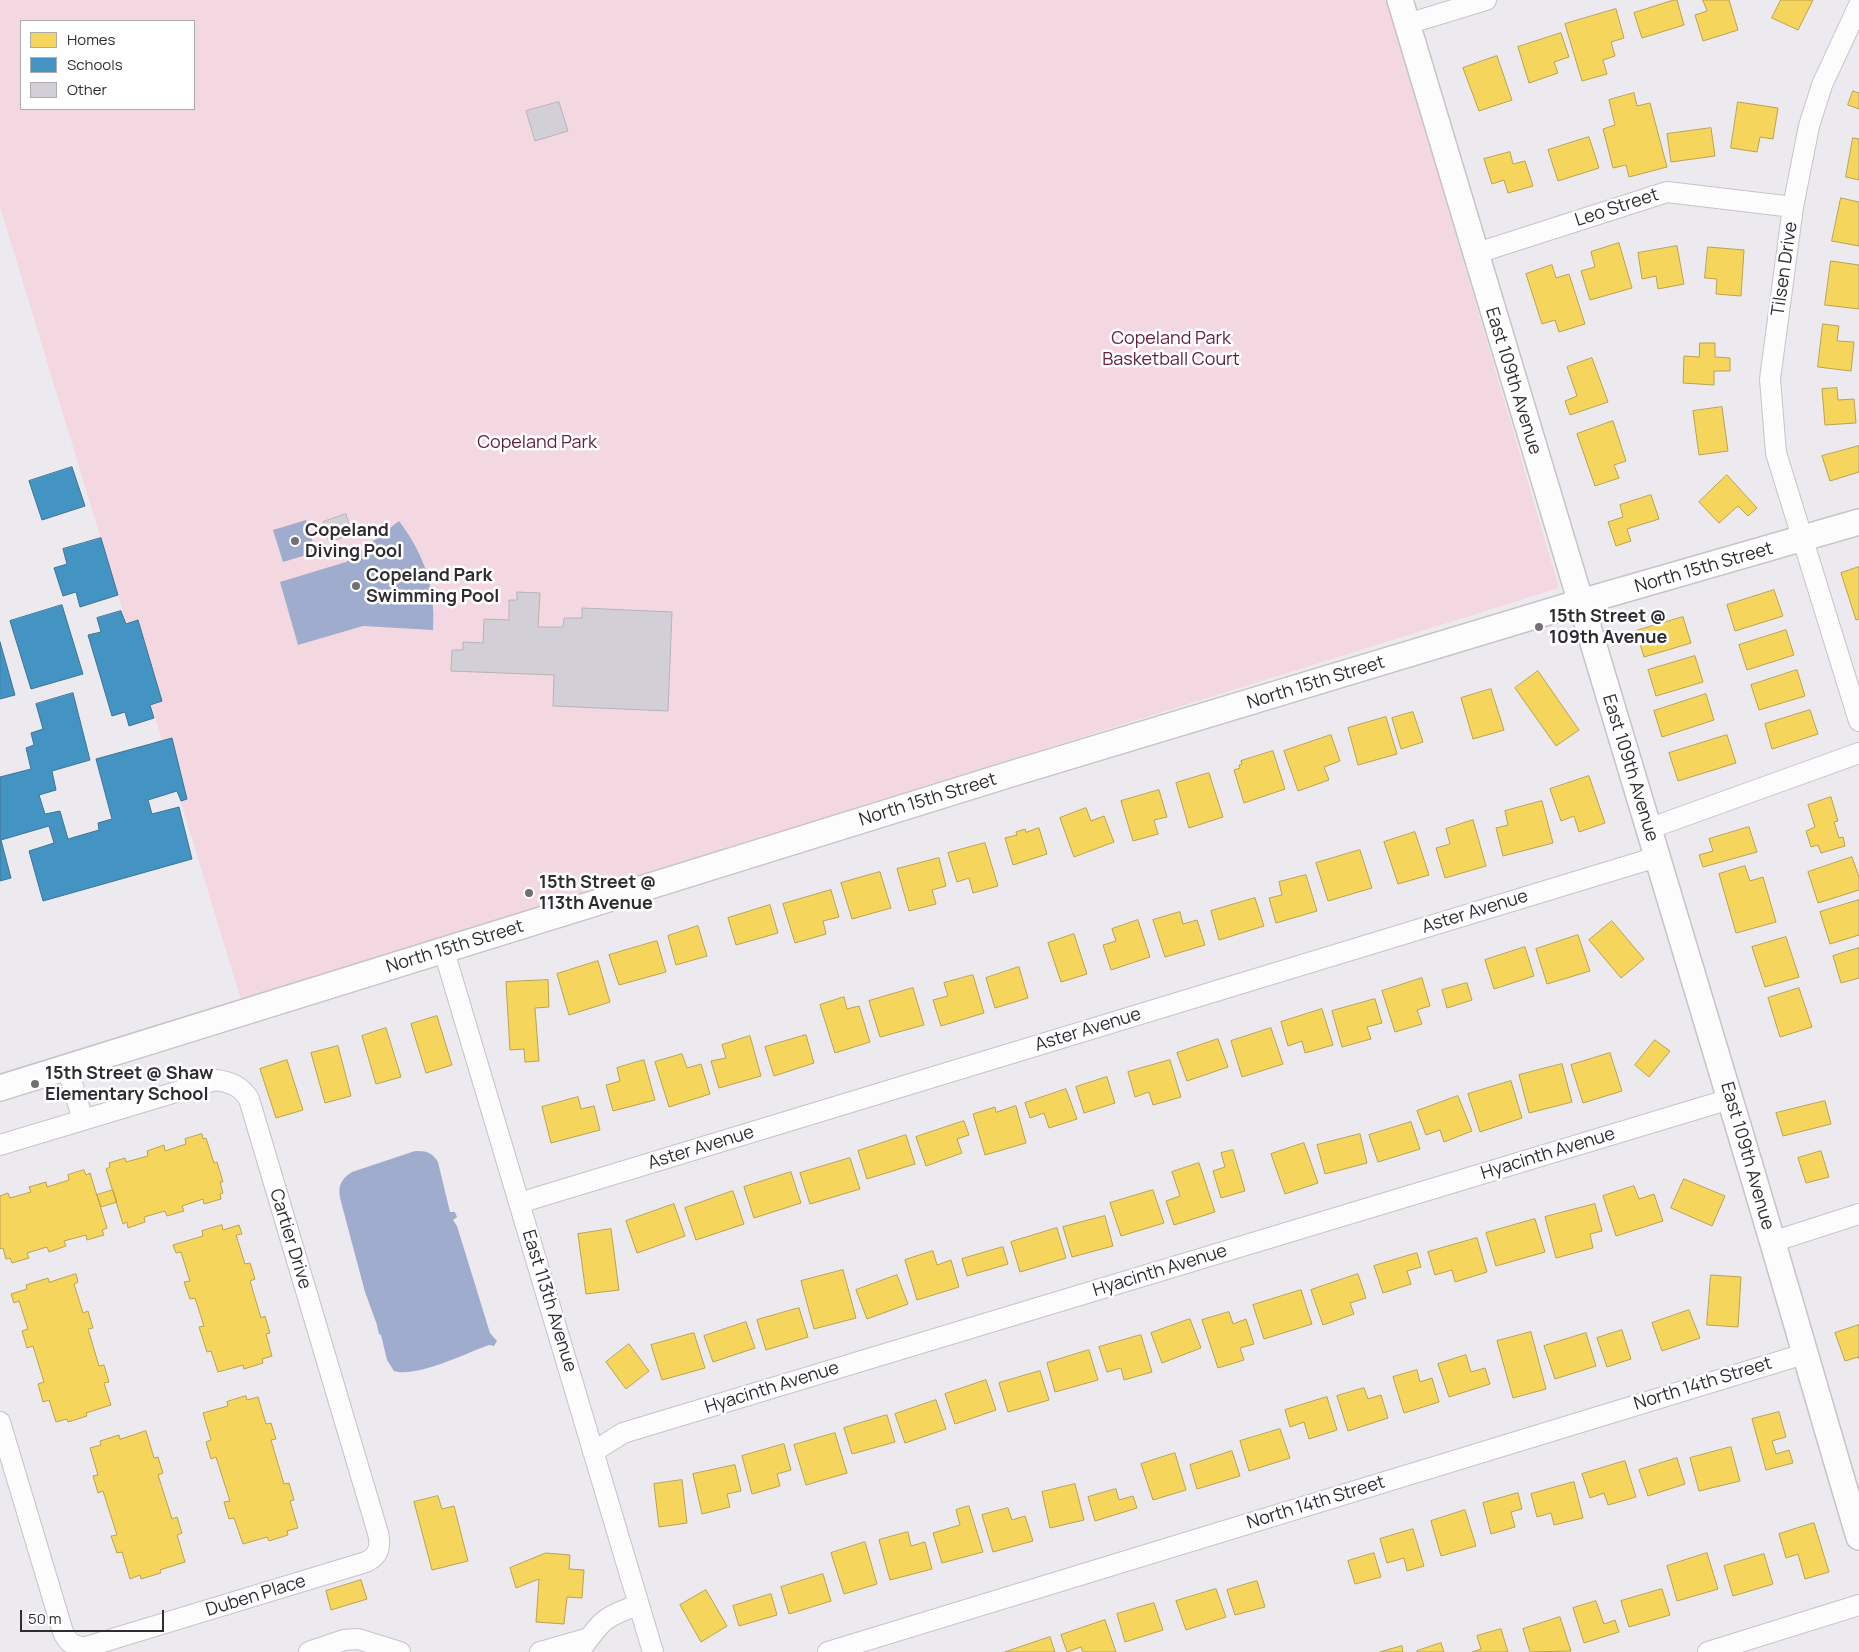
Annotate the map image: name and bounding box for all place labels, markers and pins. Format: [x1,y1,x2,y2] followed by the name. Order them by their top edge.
[305,520,402,562] place label: Copeland Diving Pool
[289,535,301,547] marker: Copeland Diving Pool
[366,565,499,608] place label: Copeland Park Swimming Pool
[350,580,362,592] marker: Copeland Park Swimming Pool
[1549,606,1667,649] place label: 15th Street @ 109th Avenue
[1533,621,1545,633] marker: 15th Street @ 109th Avenue
[539,872,656,914] place label: 15th Street @ 113th Avenue
[523,887,535,899] marker: 15th Street @ 113th Avenue
[45,1063,213,1106] place label: 15th Street @ Shaw Elementary School
[29,1078,41,1090] marker: 15th Street @ Shaw Elementary School

